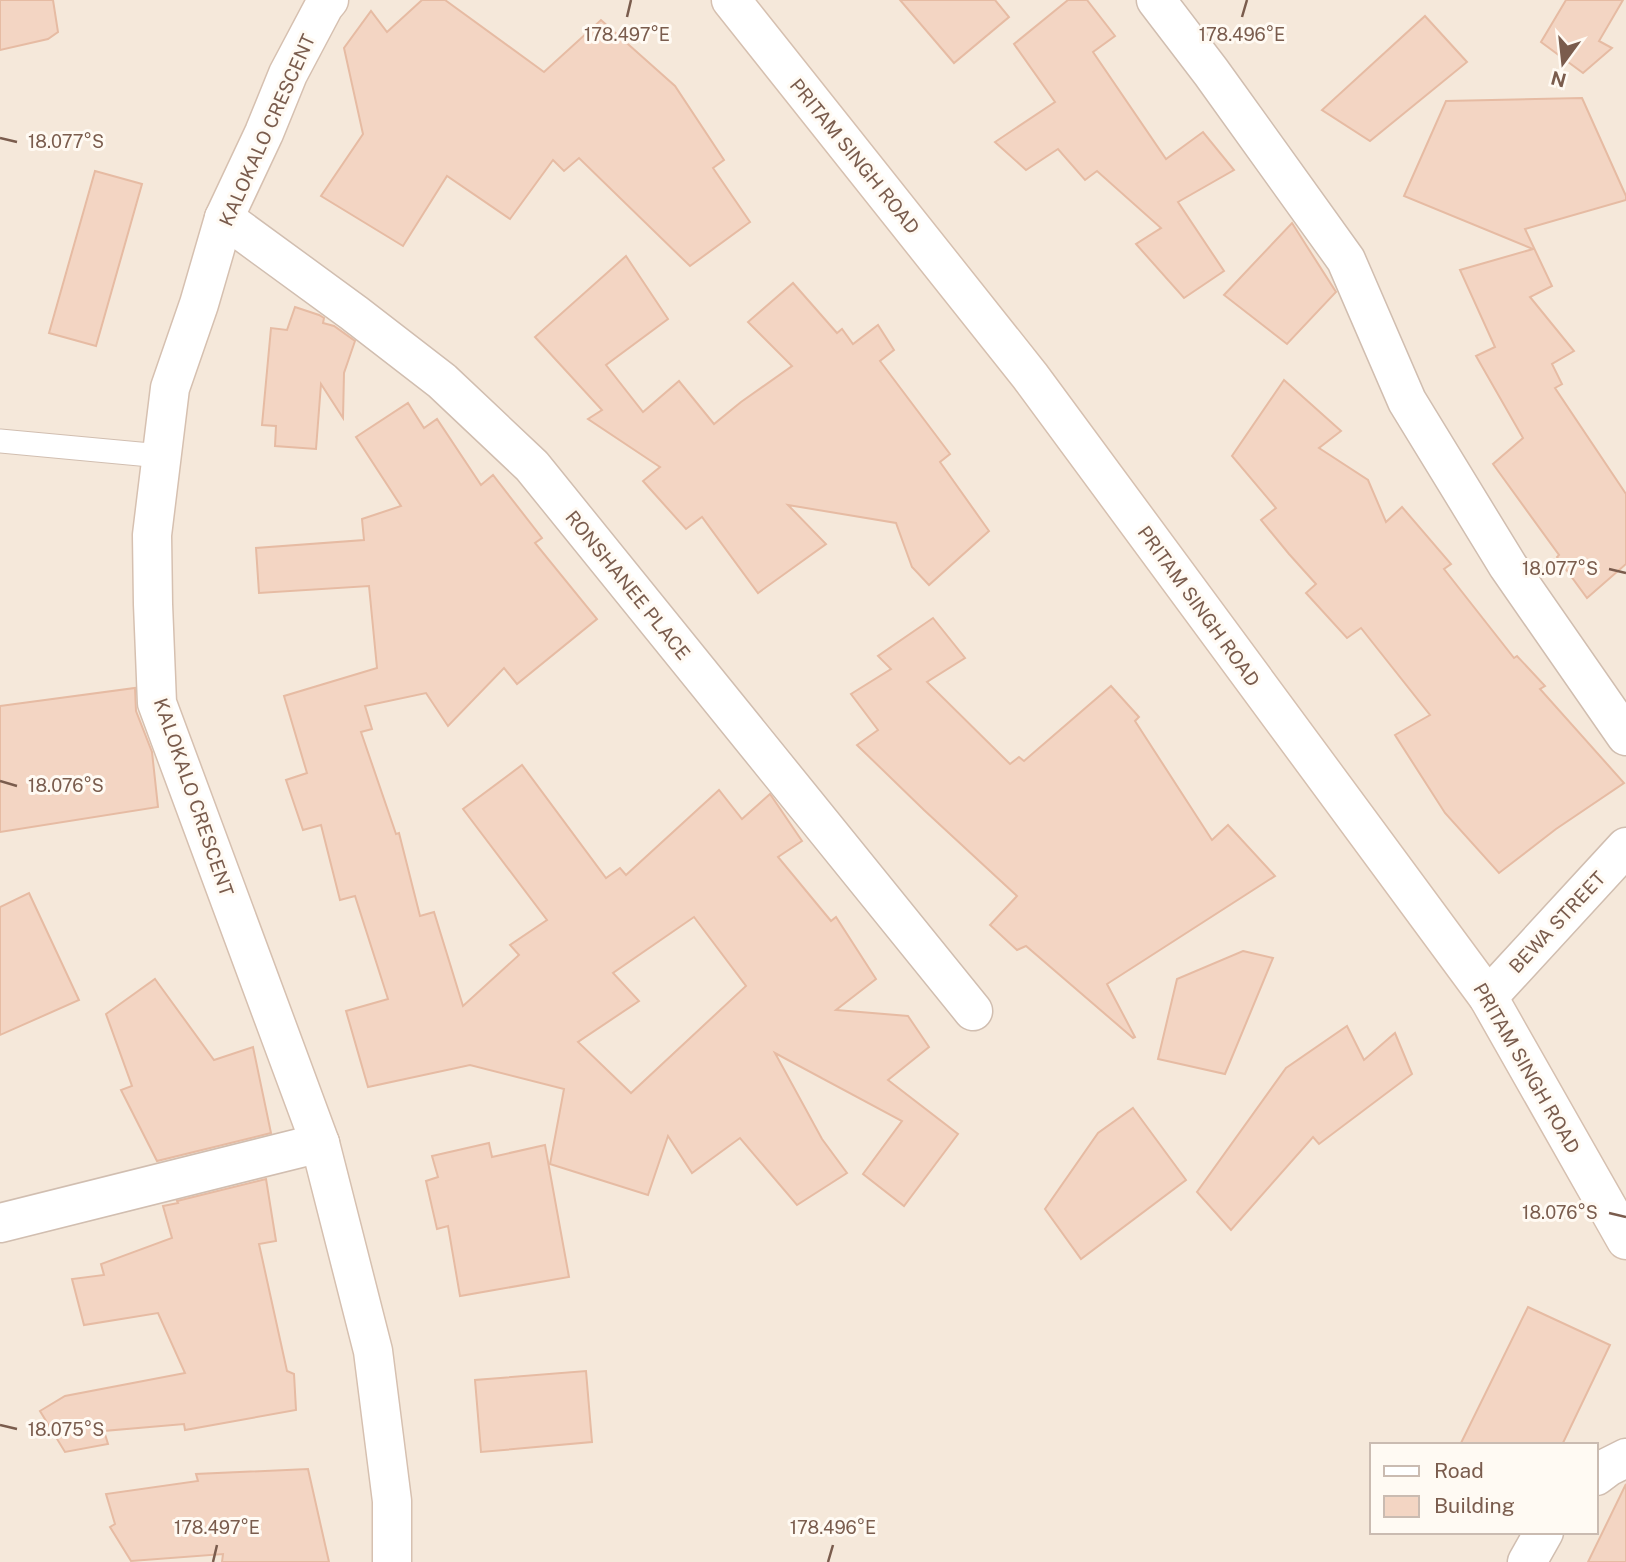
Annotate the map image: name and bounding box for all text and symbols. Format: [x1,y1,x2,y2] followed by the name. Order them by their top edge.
[584,24,670,45] text: 178.497°E
[1199,24,1285,45] text: 178.496°E
[1528,28,1598,98] north arrow
[215,31,319,229] street label: KALOKALO CRESCENT
[1549,67,1569,92] text: N
[786,74,924,238] street label: PRITAM SINGH ROAD
[28,131,104,152] text: 18.077°S
[561,506,695,664] street label: RONSHANEE PLACE
[1133,521,1265,691] street label: PRITAM SINGH ROAD
[1522,558,1598,579] text: 18.077°S
[150,695,238,899] street label: KALOKALO CRESCENT
[28,775,104,796] text: 18.076°S
[1504,867,1610,977] street label: BEWA STREET
[1469,979,1585,1157] street label: PRITAM SINGH ROAD
[1522,1202,1598,1223] text: 18.076°S
[28,1419,104,1440] text: 18.075°S
[1370,1443,1598,1534] legend
[1434,1458,1484,1483] text: Road
[1434,1493,1515,1518] text: Building
[174,1517,260,1538] text: 178.497°E
[790,1517,876,1538] text: 178.496°E

